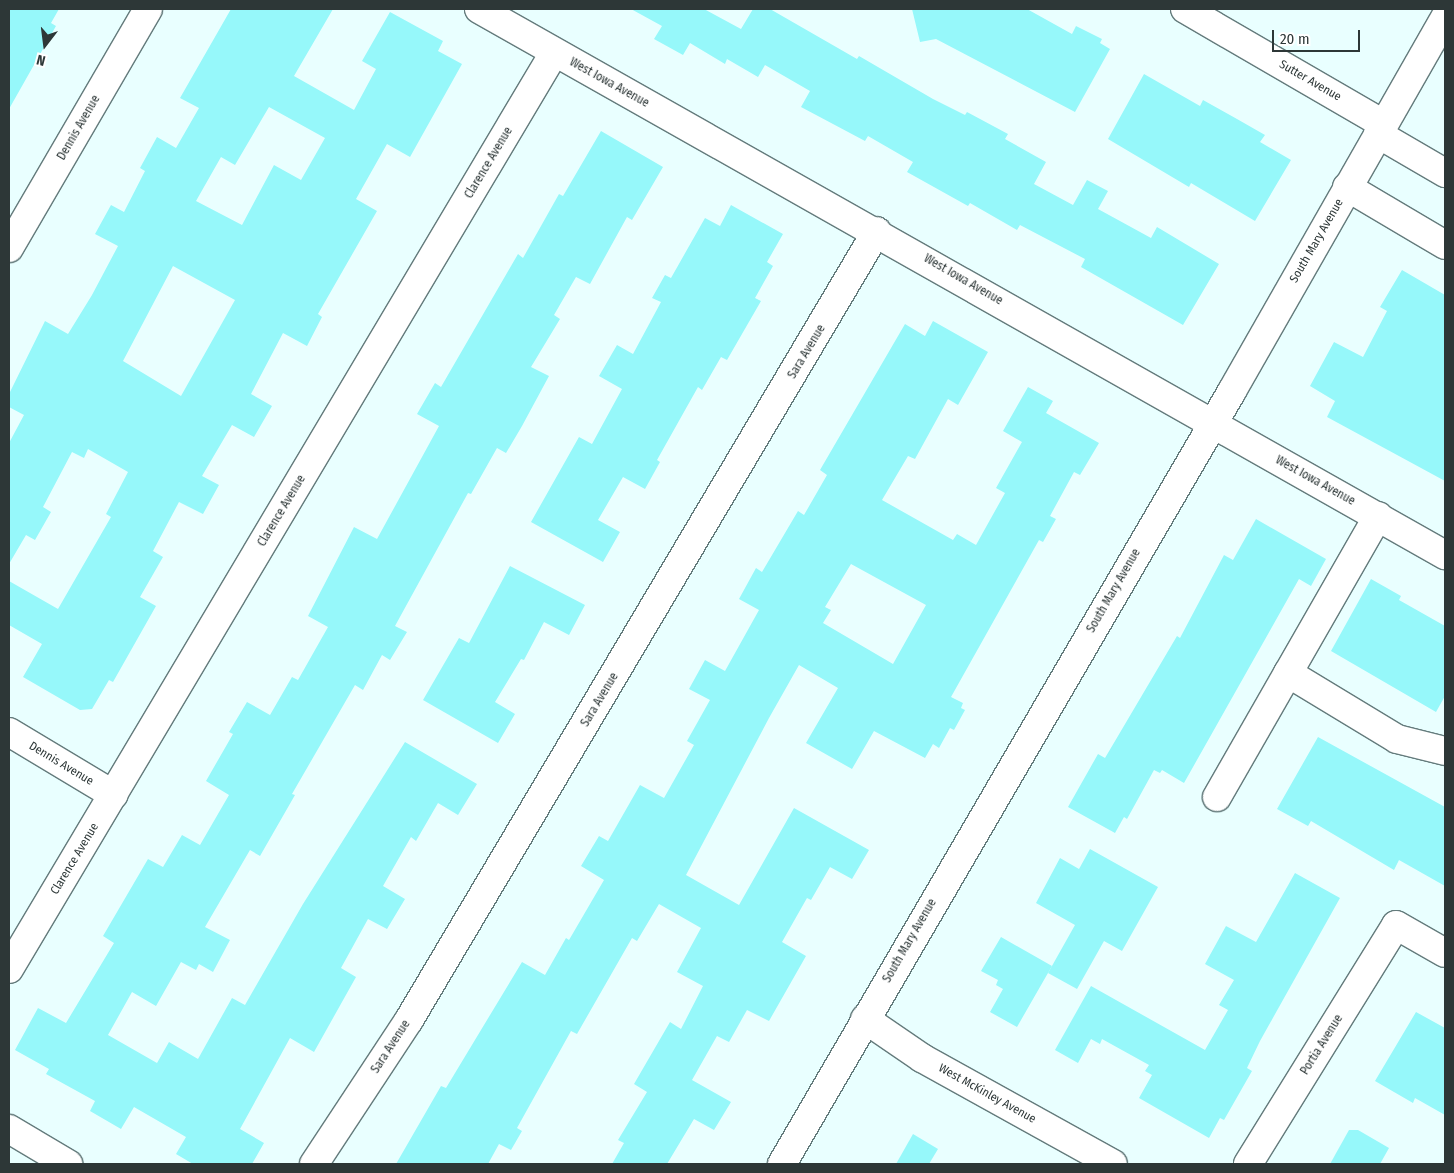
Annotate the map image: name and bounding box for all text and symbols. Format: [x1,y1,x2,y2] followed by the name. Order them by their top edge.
[20,20,70,70] north arrow
[1274,20,1362,52] scale bar
[1280,30,1310,48] text: 20 m
[35,51,47,69] text: N
[567,55,651,111] street label: West Iowa Avenue
[1277,58,1343,104] street label: Sutter Avenue
[55,93,103,163] street label: Dennis Avenue
[462,125,516,201] street label: Clarence Avenue
[1287,197,1347,285] street label: South Mary Avenue
[921,252,1005,308] street label: West Iowa Avenue
[785,322,829,382] street label: Sara Avenue
[1273,453,1357,509] street label: West Iowa Avenue
[255,473,309,549] street label: Clarence Avenue
[1084,547,1144,635] street label: South Mary Avenue
[578,670,622,730] street label: Sara Avenue
[26,739,96,789] street label: Dennis Avenue
[48,821,102,897] street label: Clarence Avenue
[880,897,940,985] street label: South Mary Avenue
[1298,1012,1346,1078] street label: Portia Avenue
[369,1018,413,1076] street label: Sara Avenue
[936,1061,1038,1127] street label: West McKinley Avenue

